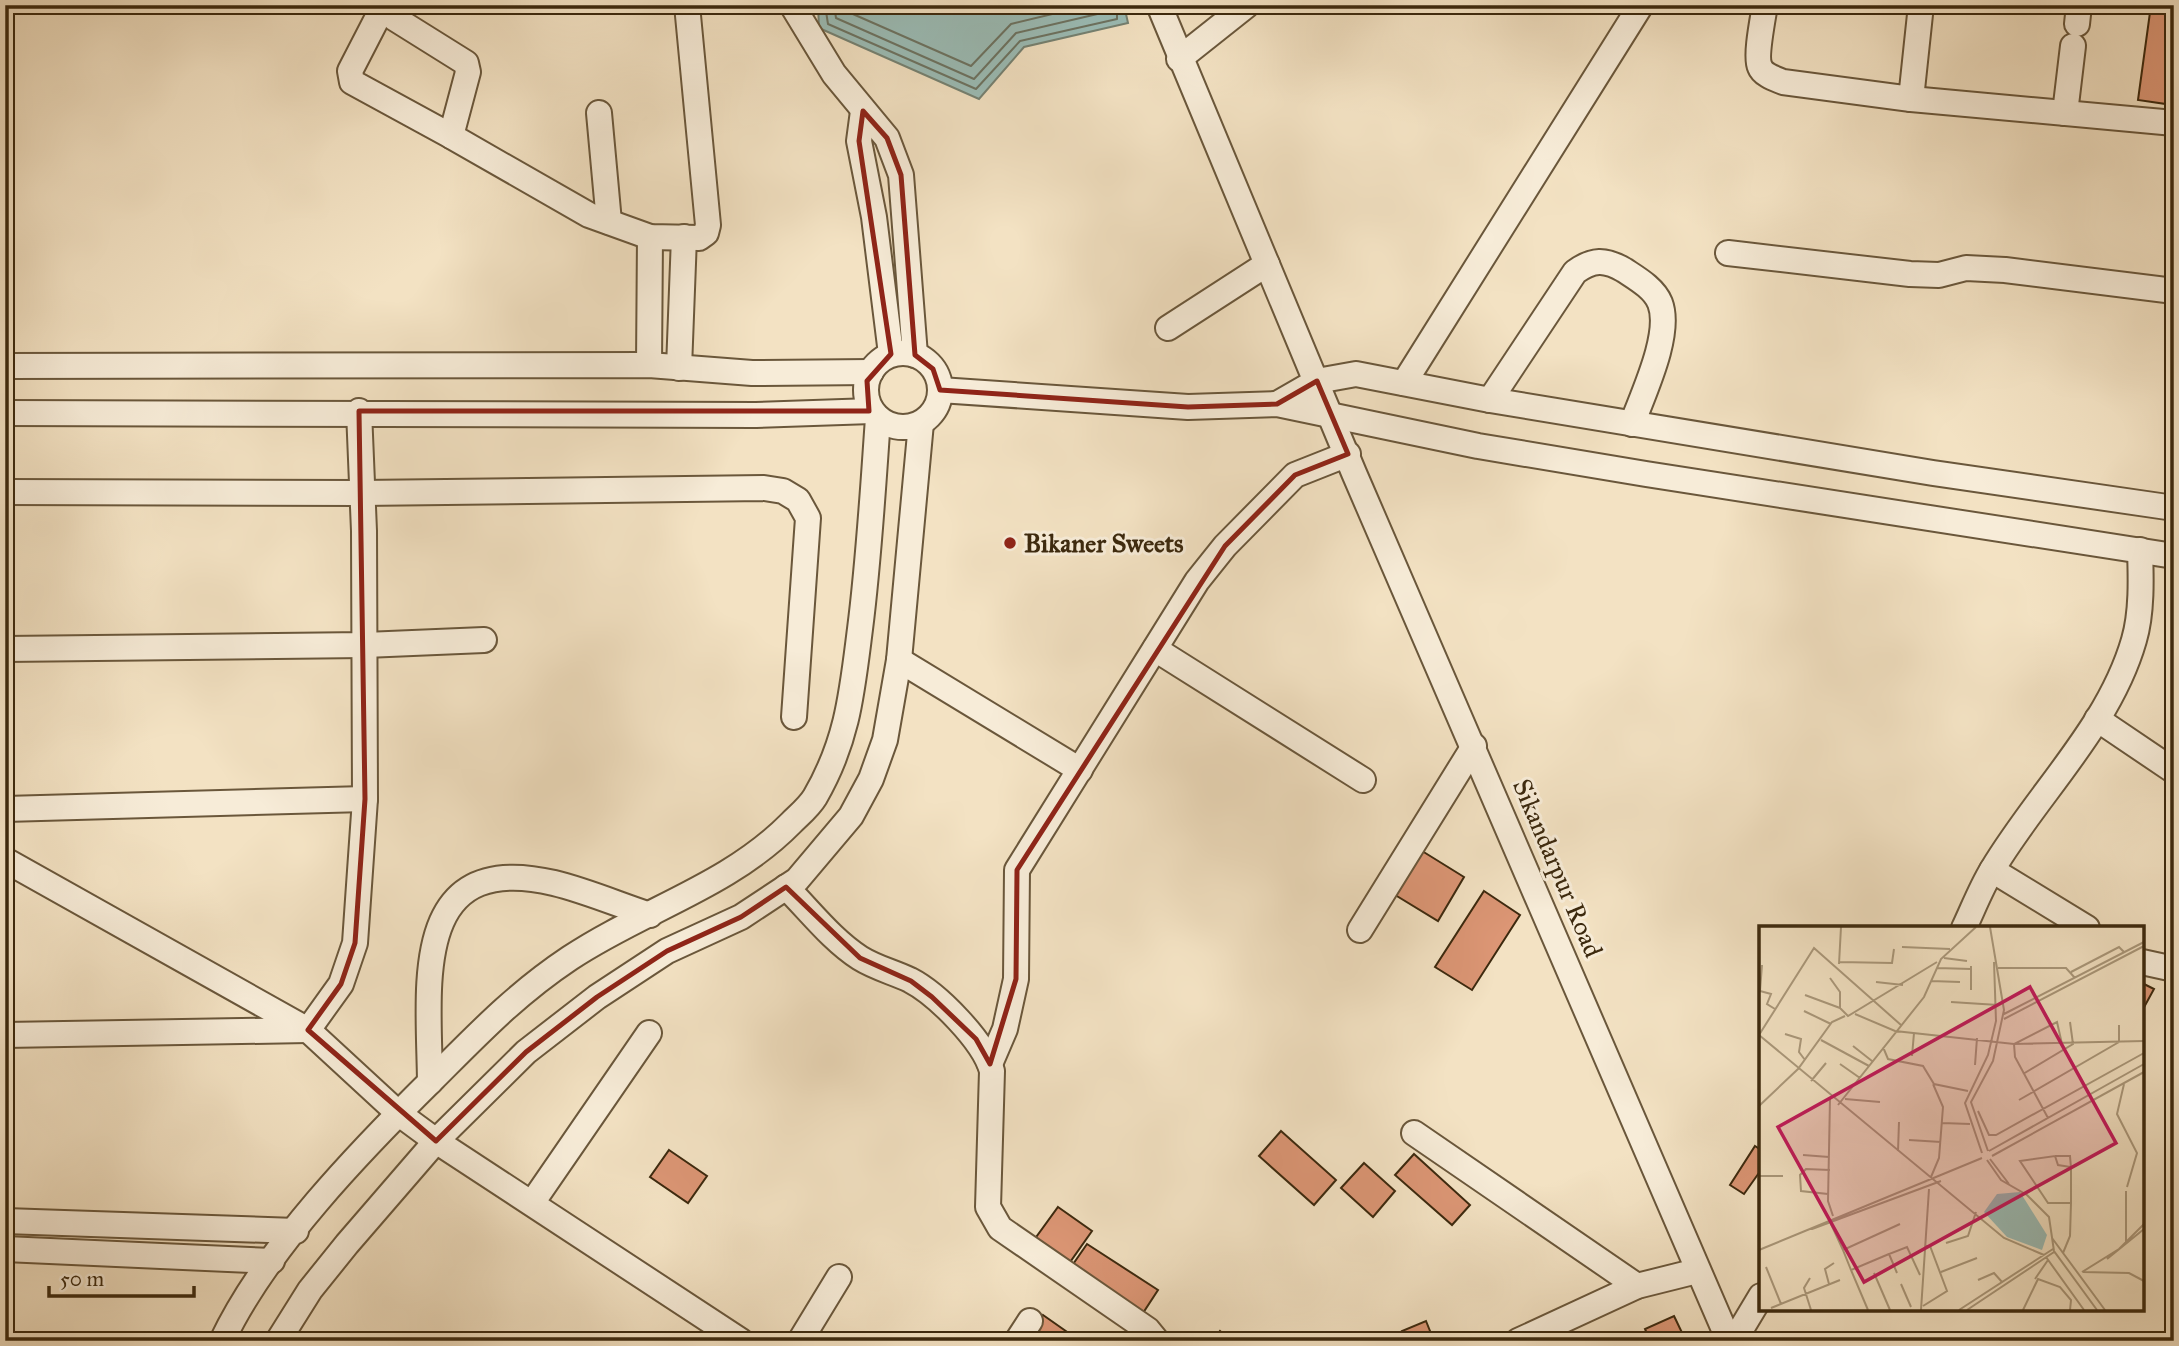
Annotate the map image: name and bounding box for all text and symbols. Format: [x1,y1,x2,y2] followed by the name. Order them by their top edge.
[1024,527,1184,559] place label: Bikaner Sweets
[1002,535,1018,551] marker: Bikaner Sweets
[1506,774,1610,962] street label: Sikandarpur Road
[1759,926,2144,1311] inset map
[49,1255,194,1299] scale bar
[60,1266,105,1292] text: 50 m

